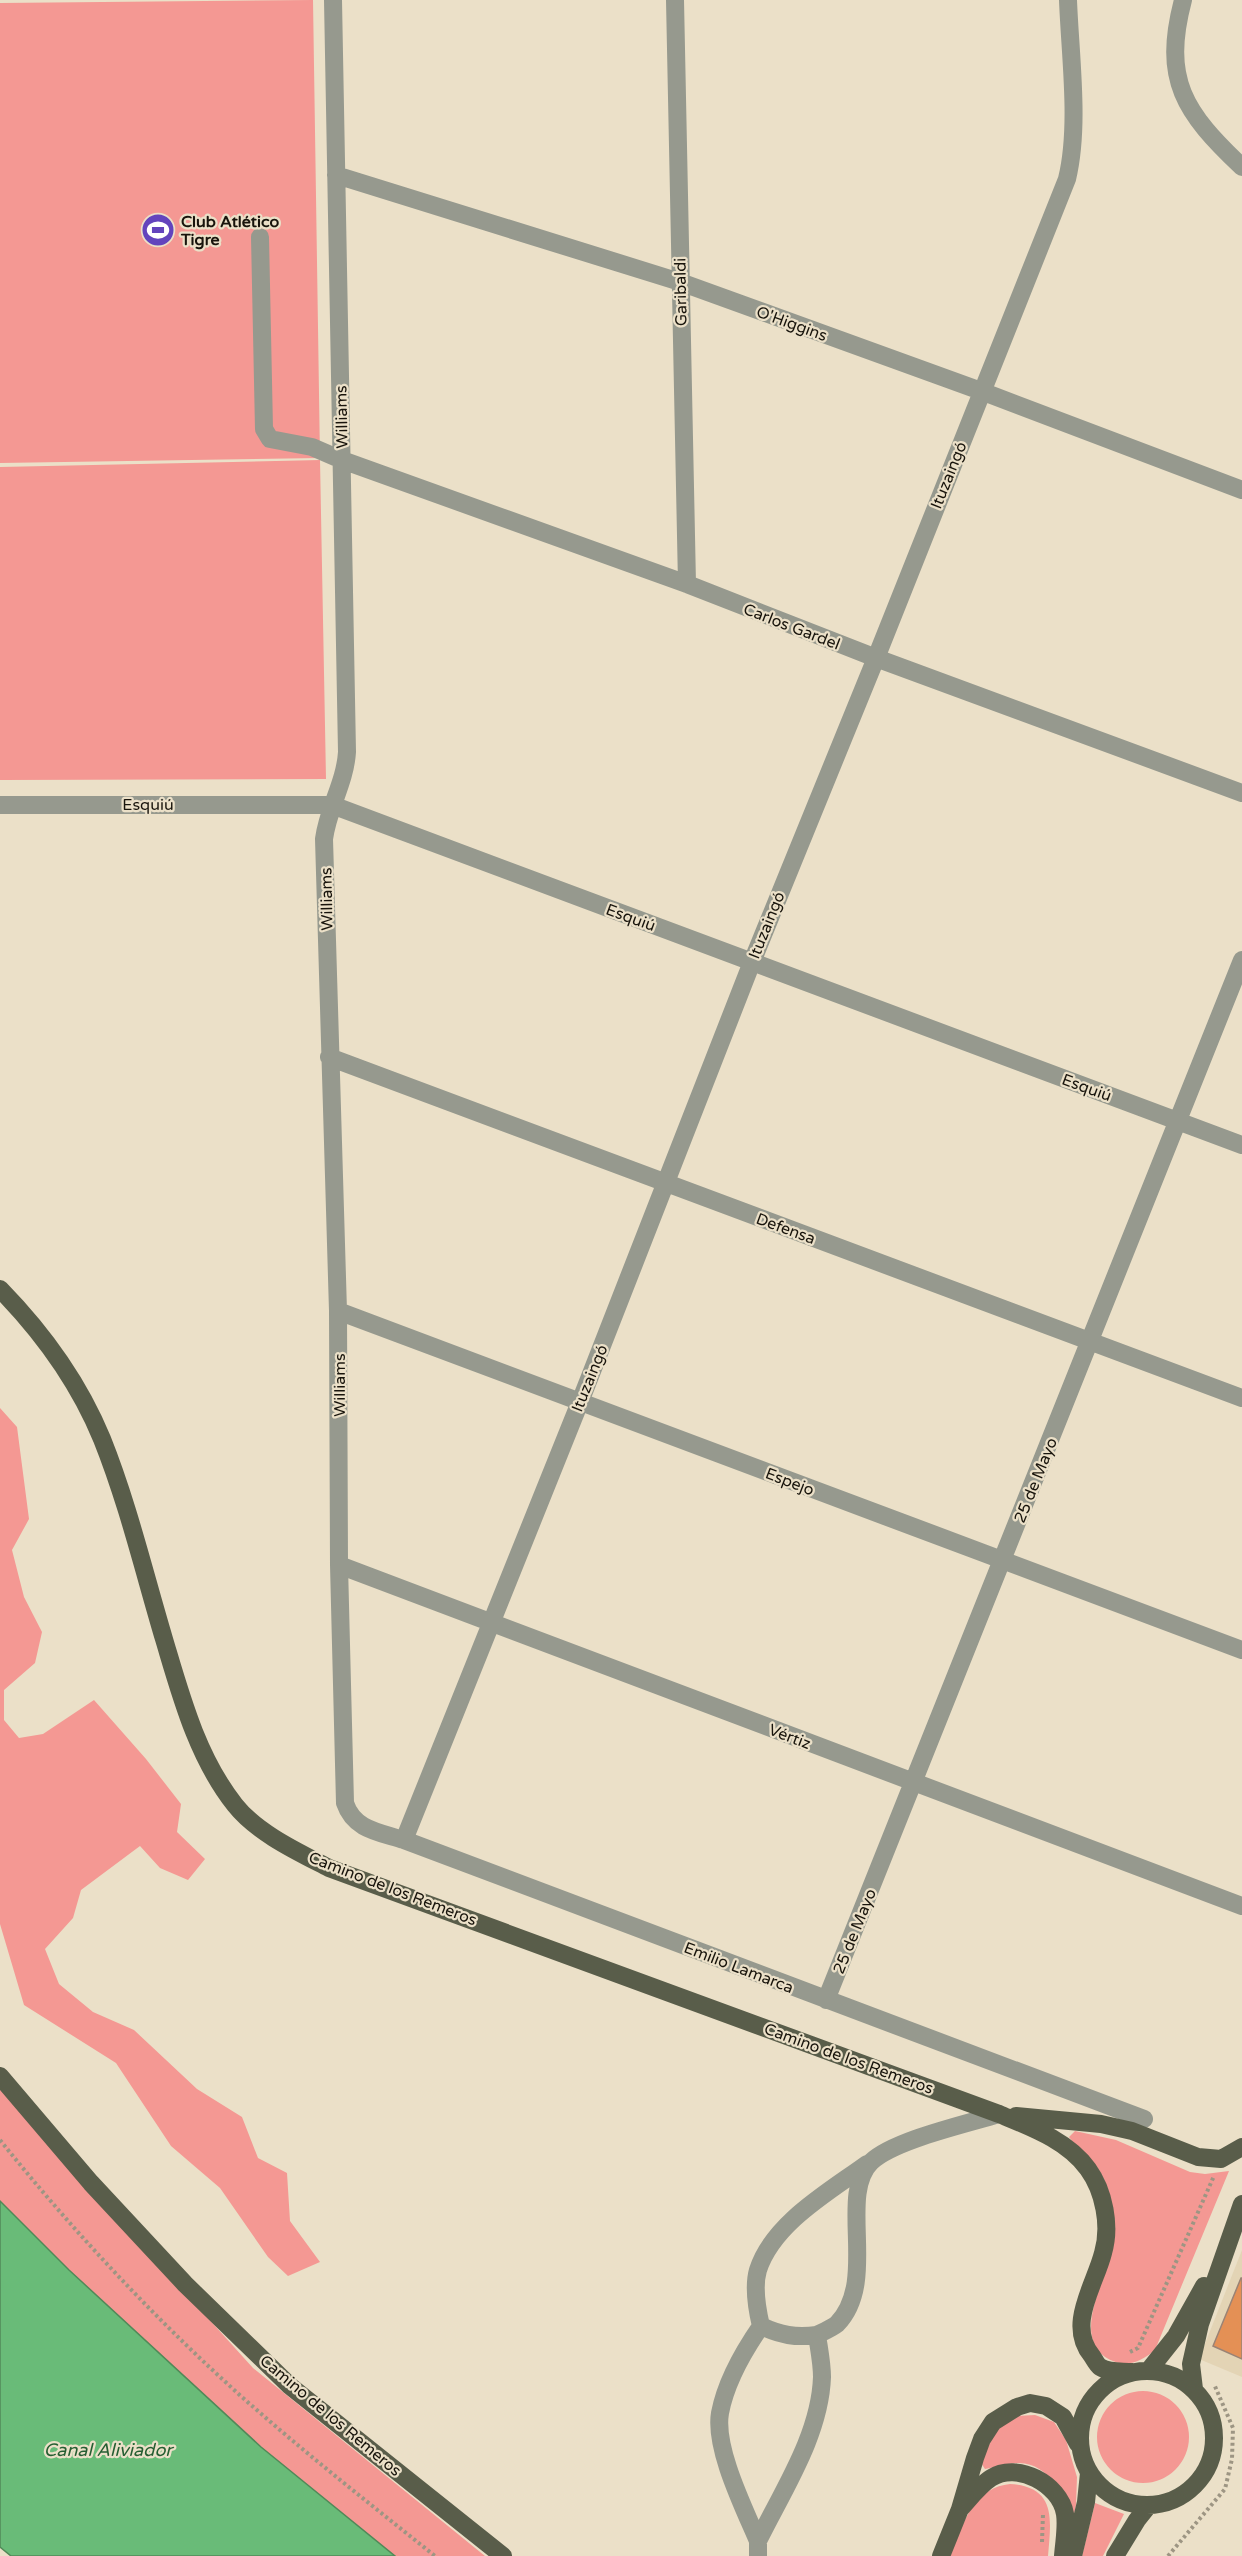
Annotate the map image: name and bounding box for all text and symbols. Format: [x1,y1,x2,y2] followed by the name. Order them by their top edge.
[140,212,176,248] sports icon: Club Atlético Tigre
[180,212,279,250] place label: Club Atlético Tigre
[670,258,692,326] street label: Garibaldi
[753,302,830,346] street label: O'Higgins
[331,385,353,449] street label: Williams
[926,439,971,512] street label: Ituzaingó
[740,599,843,655] street label: Carlos Gardel
[122,795,174,815] street label: Esquiú
[316,867,338,931] street label: Williams
[744,889,789,962] street label: Ituzaingó
[603,900,658,936] street label: Esquiú
[1059,1070,1114,1106] street label: Esquiú
[753,1209,818,1249] street label: Defensa
[567,1342,612,1415] street label: Ituzaingó
[330,1353,350,1417] street label: Williams
[1010,1435,1062,1526] street label: 25 de Mayo
[762,1464,817,1500] street label: Espejo
[766,1720,814,1754] street label: Vértiz
[306,1848,480,1930] street label: Camino de los Remeros
[829,1886,881,1977] street label: 25 de Mayo
[681,1938,796,1998] street label: Emilio Lamarca
[761,2019,936,2099] street label: Camino de los Remeros
[255,2351,405,2481] street label: Camino de los Remeros
[44,2439,174,2461] water label: Canal Aliviador

